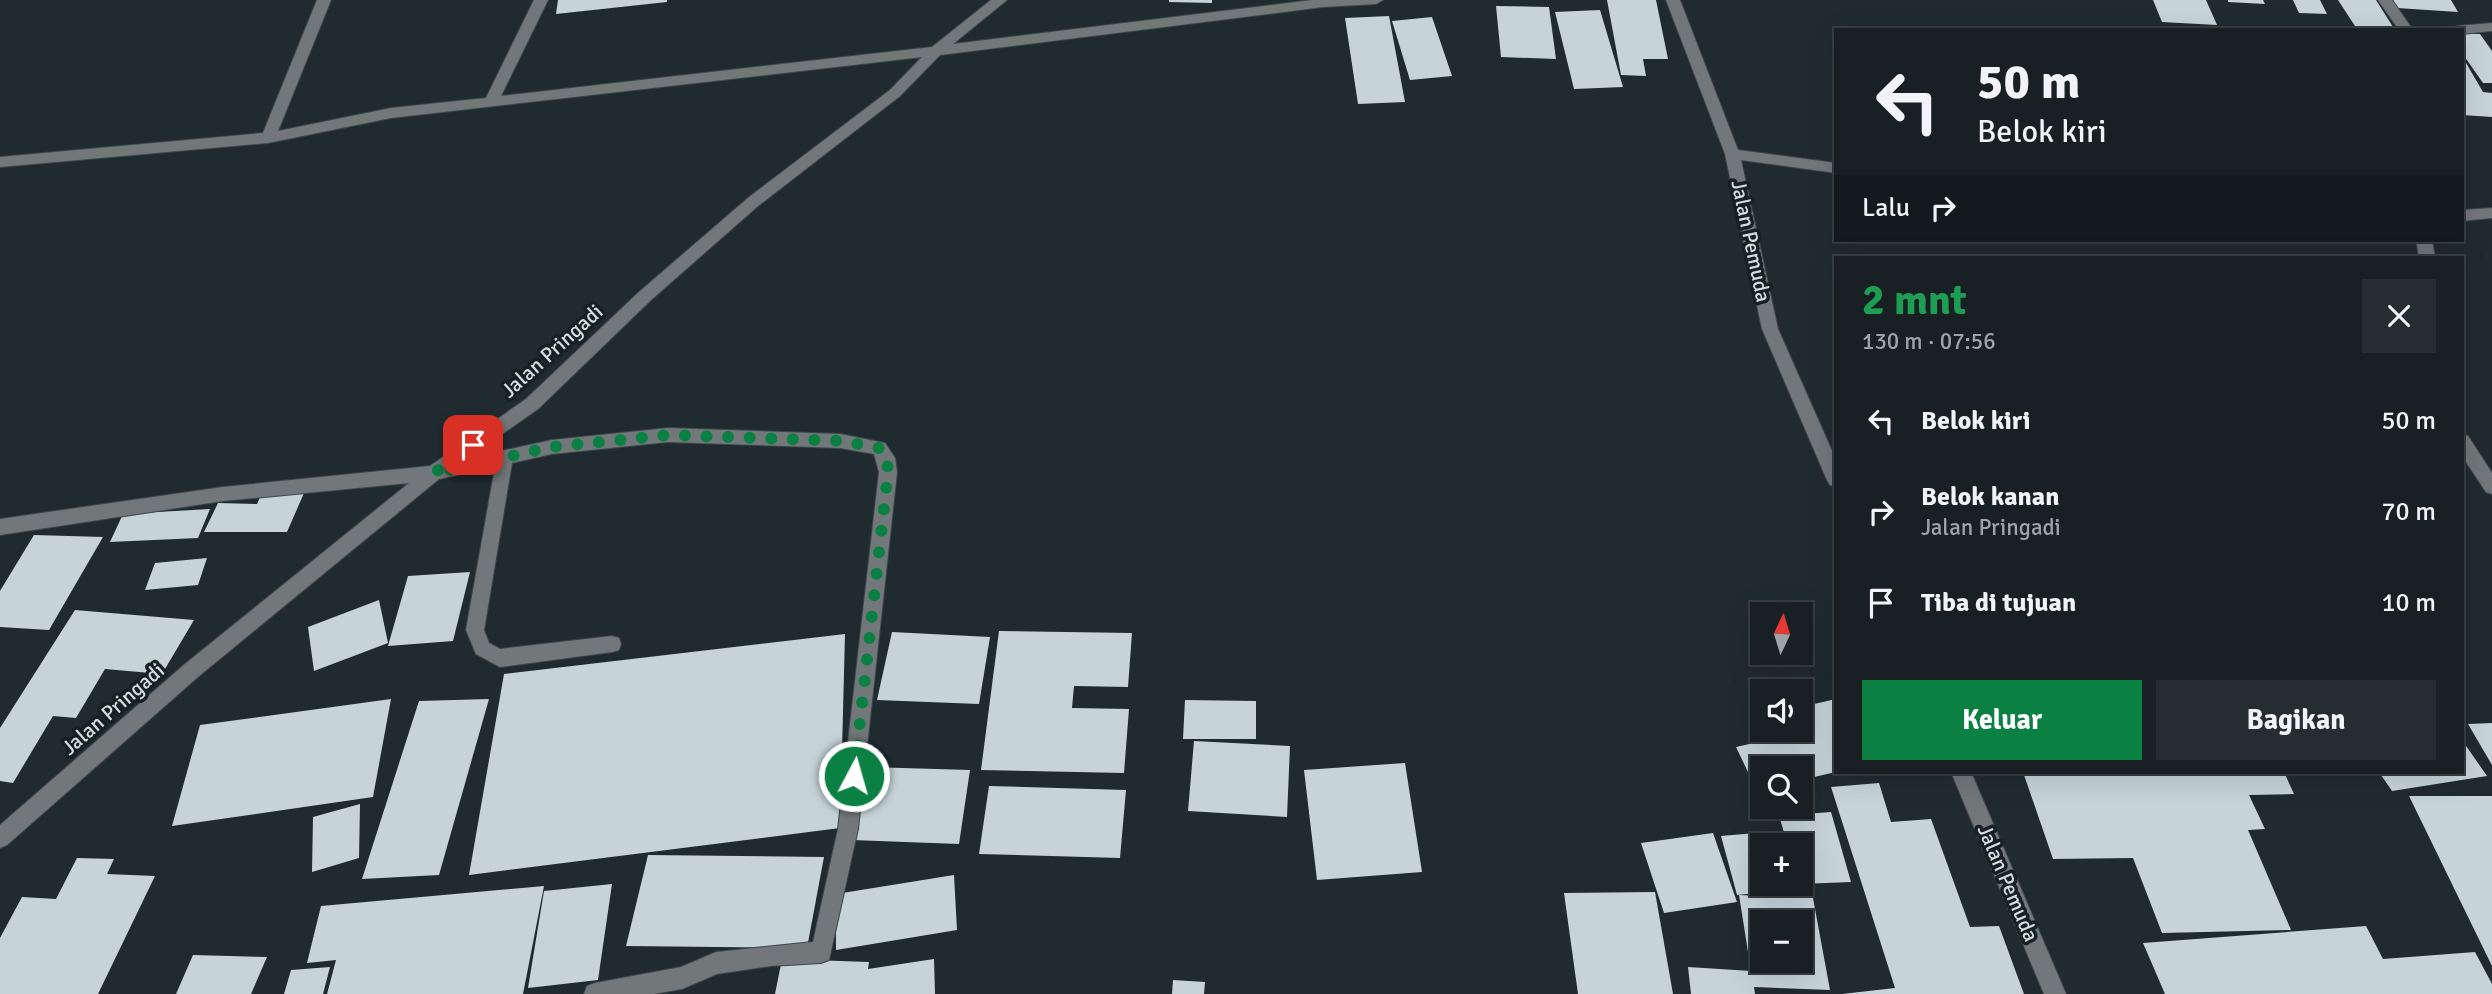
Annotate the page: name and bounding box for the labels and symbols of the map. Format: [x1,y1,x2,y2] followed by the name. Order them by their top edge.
[1725,178,1777,304] street label: Jalan Pemuda
[496,299,608,403] street label: Jalan Pringadi
[443,415,503,475] pin
[1750,602,1813,665] north arrow
[56,657,170,761] street label: Jalan Pringadi
[817,739,891,813] position arrow
[1972,821,2044,945] street label: Jalan Pemuda

